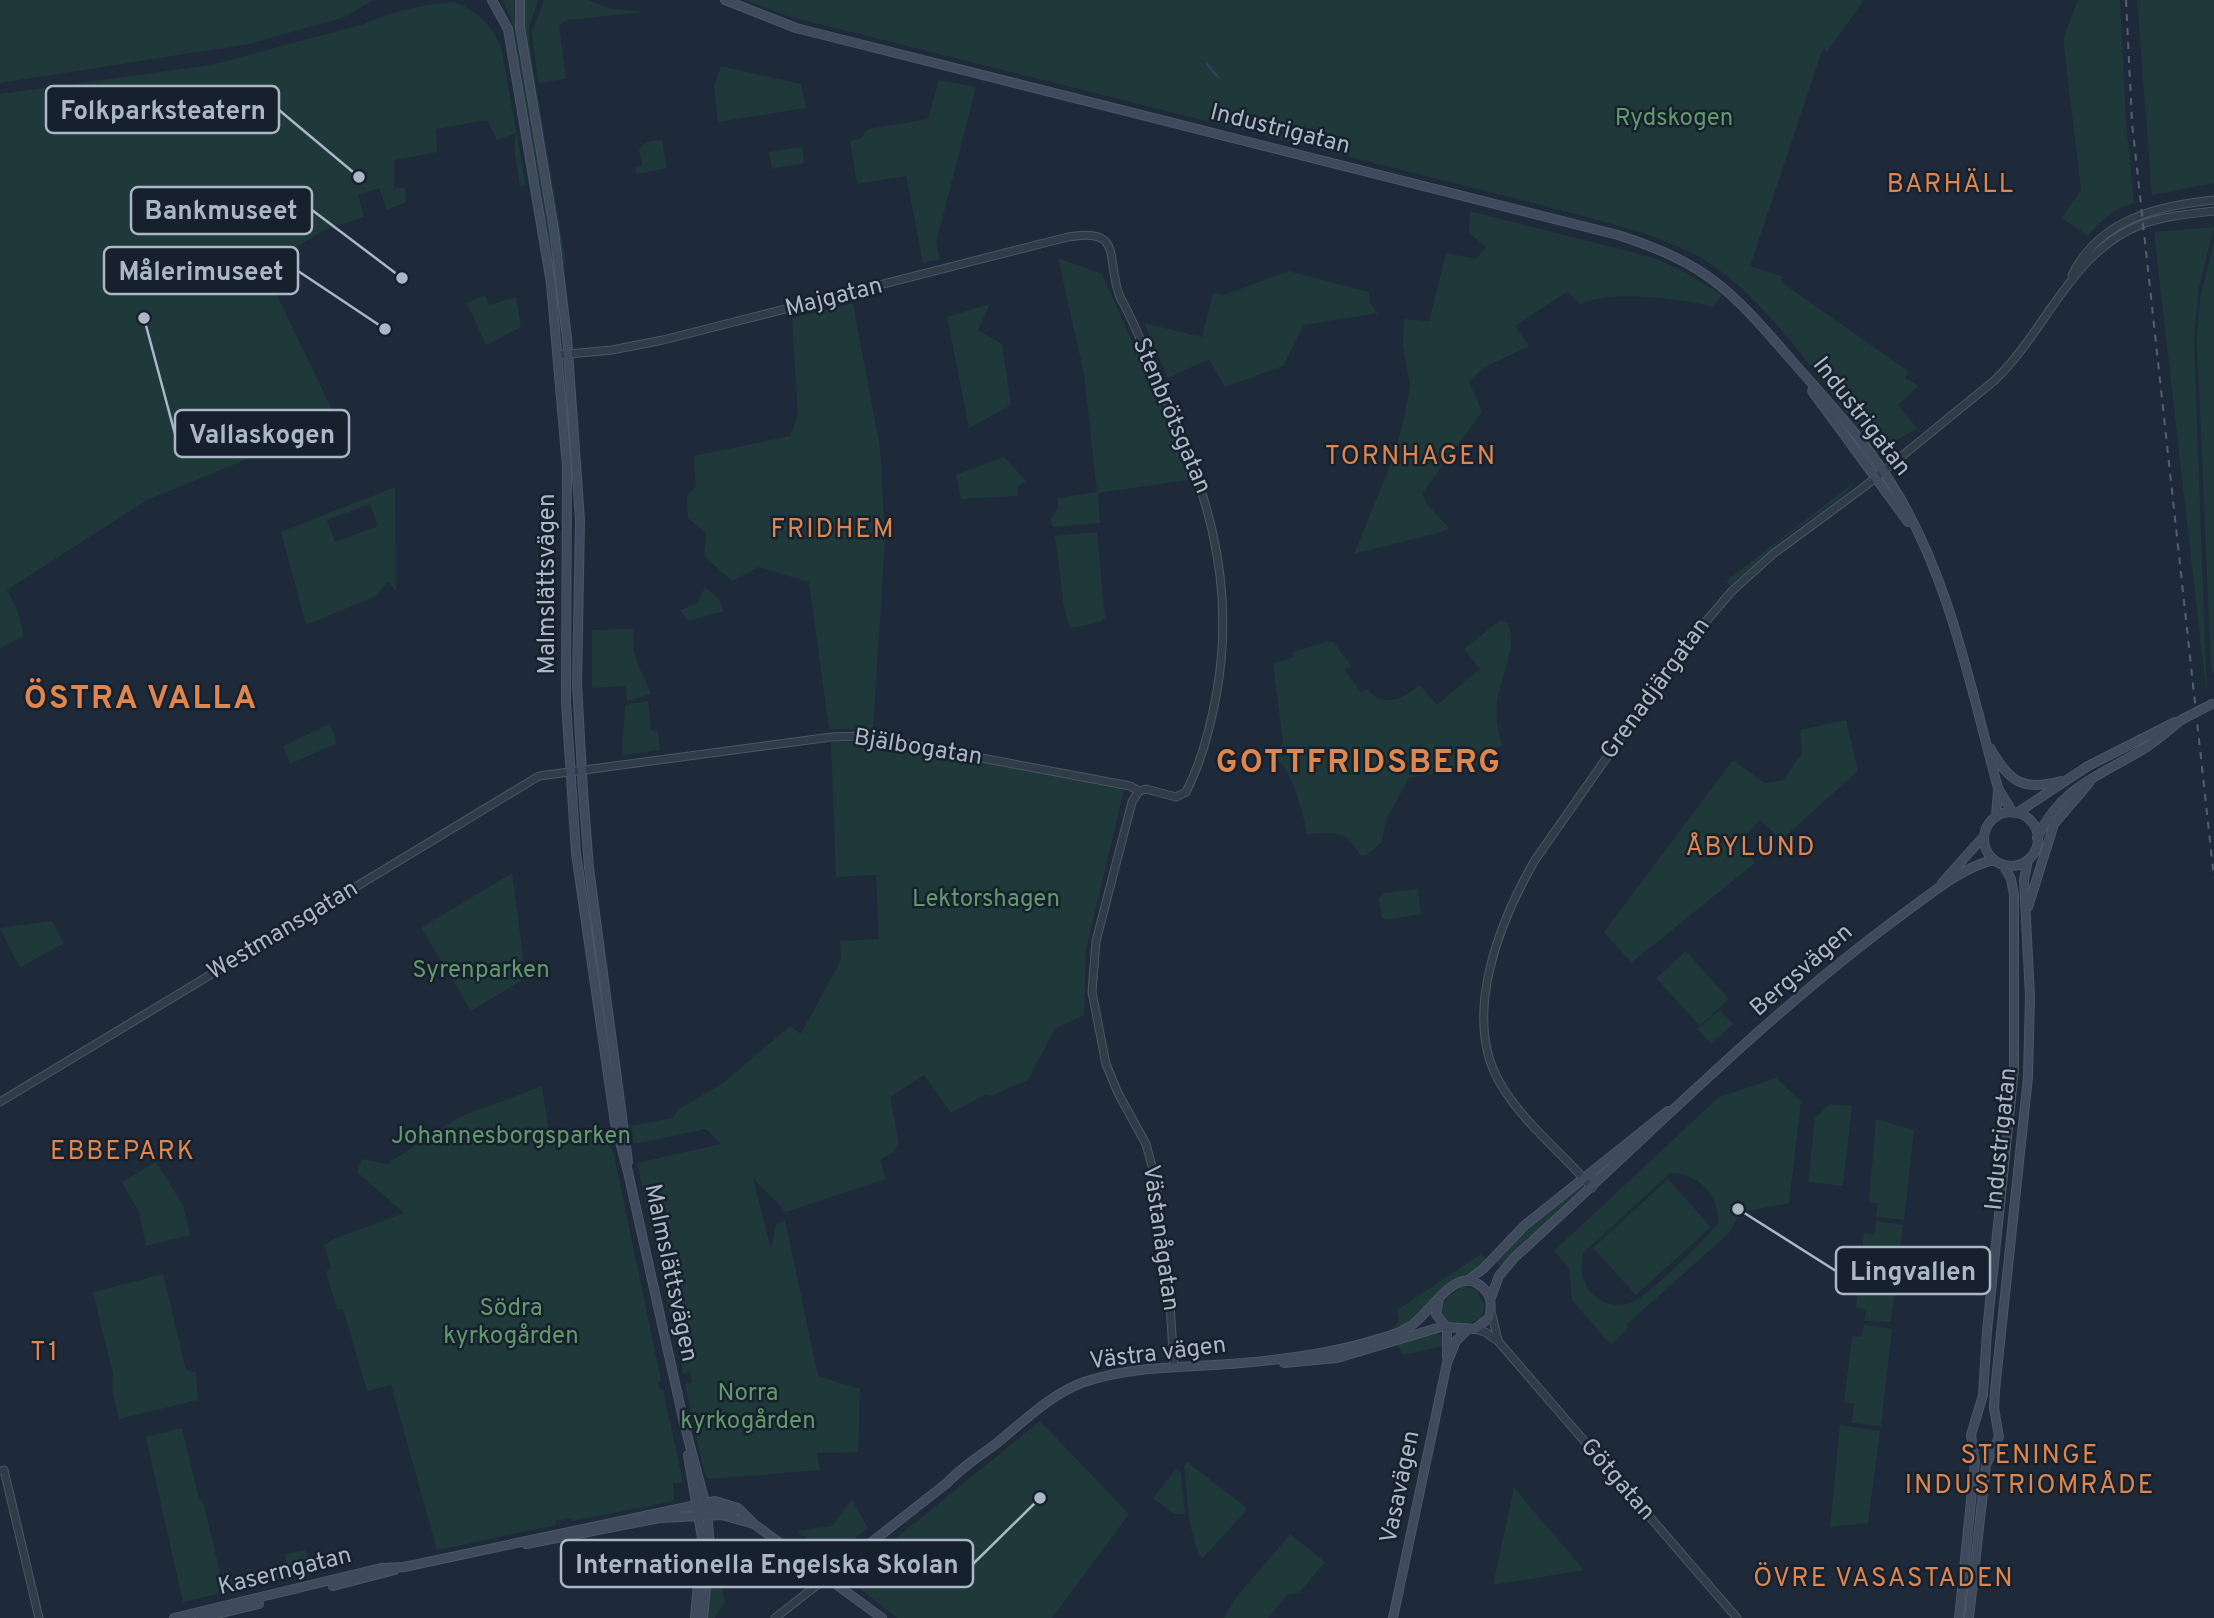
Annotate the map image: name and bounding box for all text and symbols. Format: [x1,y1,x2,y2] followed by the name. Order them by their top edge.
[46,86,279,133] callout: Folkparksteatern
[60,96,266,129] text: Folkparksteatern
[1207,98,1353,162] street label: Industrigatan
[1615,104,1733,134] park label: Rydskogen
[1887,168,2015,202] district label: BARHÄLL
[131,187,312,234] callout: Bankmuseet
[145,196,297,229] text: Bankmuseet
[104,247,298,294] callout: Målerimuseet
[118,257,284,290] text: Målerimuseet
[782,271,886,325] street label: Majgatan
[1125,333,1217,499] street label: Stenbrötsgatan
[1805,351,1917,483] street label: Industrigatan
[175,410,349,457] callout: Vallaskogen
[189,420,335,453] text: Vallaskogen
[1325,441,1497,474] district label: TORNHAGEN
[533,494,563,674] street label: Malmslättsvägen
[770,514,896,547] district label: FRIDHEM
[1595,612,1717,766] street label: Grenadjärgatan
[24,678,258,720] district label: ÖSTRA VALLA
[852,723,984,773] street label: Bjälbogatan
[1216,744,1502,784] district label: GOTTFRIDSBERG
[1685,832,1817,865] district label: ÅBYLUND
[202,874,364,988] street label: Westmansgatan
[912,885,1060,915] park label: Lektorshagen
[1744,918,1860,1024] street label: Bergsvägen
[412,956,550,986] park label: Syrenparken
[1980,1066,2024,1212] street label: Industrigatan
[391,1122,631,1152] park label: Johannesborgsparken
[50,1136,196,1169] district label: EBBEPARK
[1135,1163,1185,1313] street label: Västanågatan
[637,1181,703,1365] street label: Malmslättsvägen
[1836,1247,1990,1294] callout: Lingvallen
[1850,1257,1976,1290] text: Lingvallen
[443,1294,579,1352] park label: Södra kyrkogården
[1088,1331,1228,1377] street label: Västra vägen
[30,1337,60,1370] district label: T1
[680,1379,816,1437] park label: Norra kyrkogården
[1374,1428,1428,1546] street label: Vasavägen
[1573,1433,1661,1527] street label: Götgatan
[1905,1440,2155,1503] district label: STENINGE INDUSTRIOMRÅDE
[561,1540,973,1587] callout: Internationella Engelska Skolan
[215,1541,355,1603] street label: Kaserngatan
[575,1550,959,1583] text: Internationella Engelska Skolan
[1753,1562,2015,1596] district label: ÖVRE VASASTADEN

